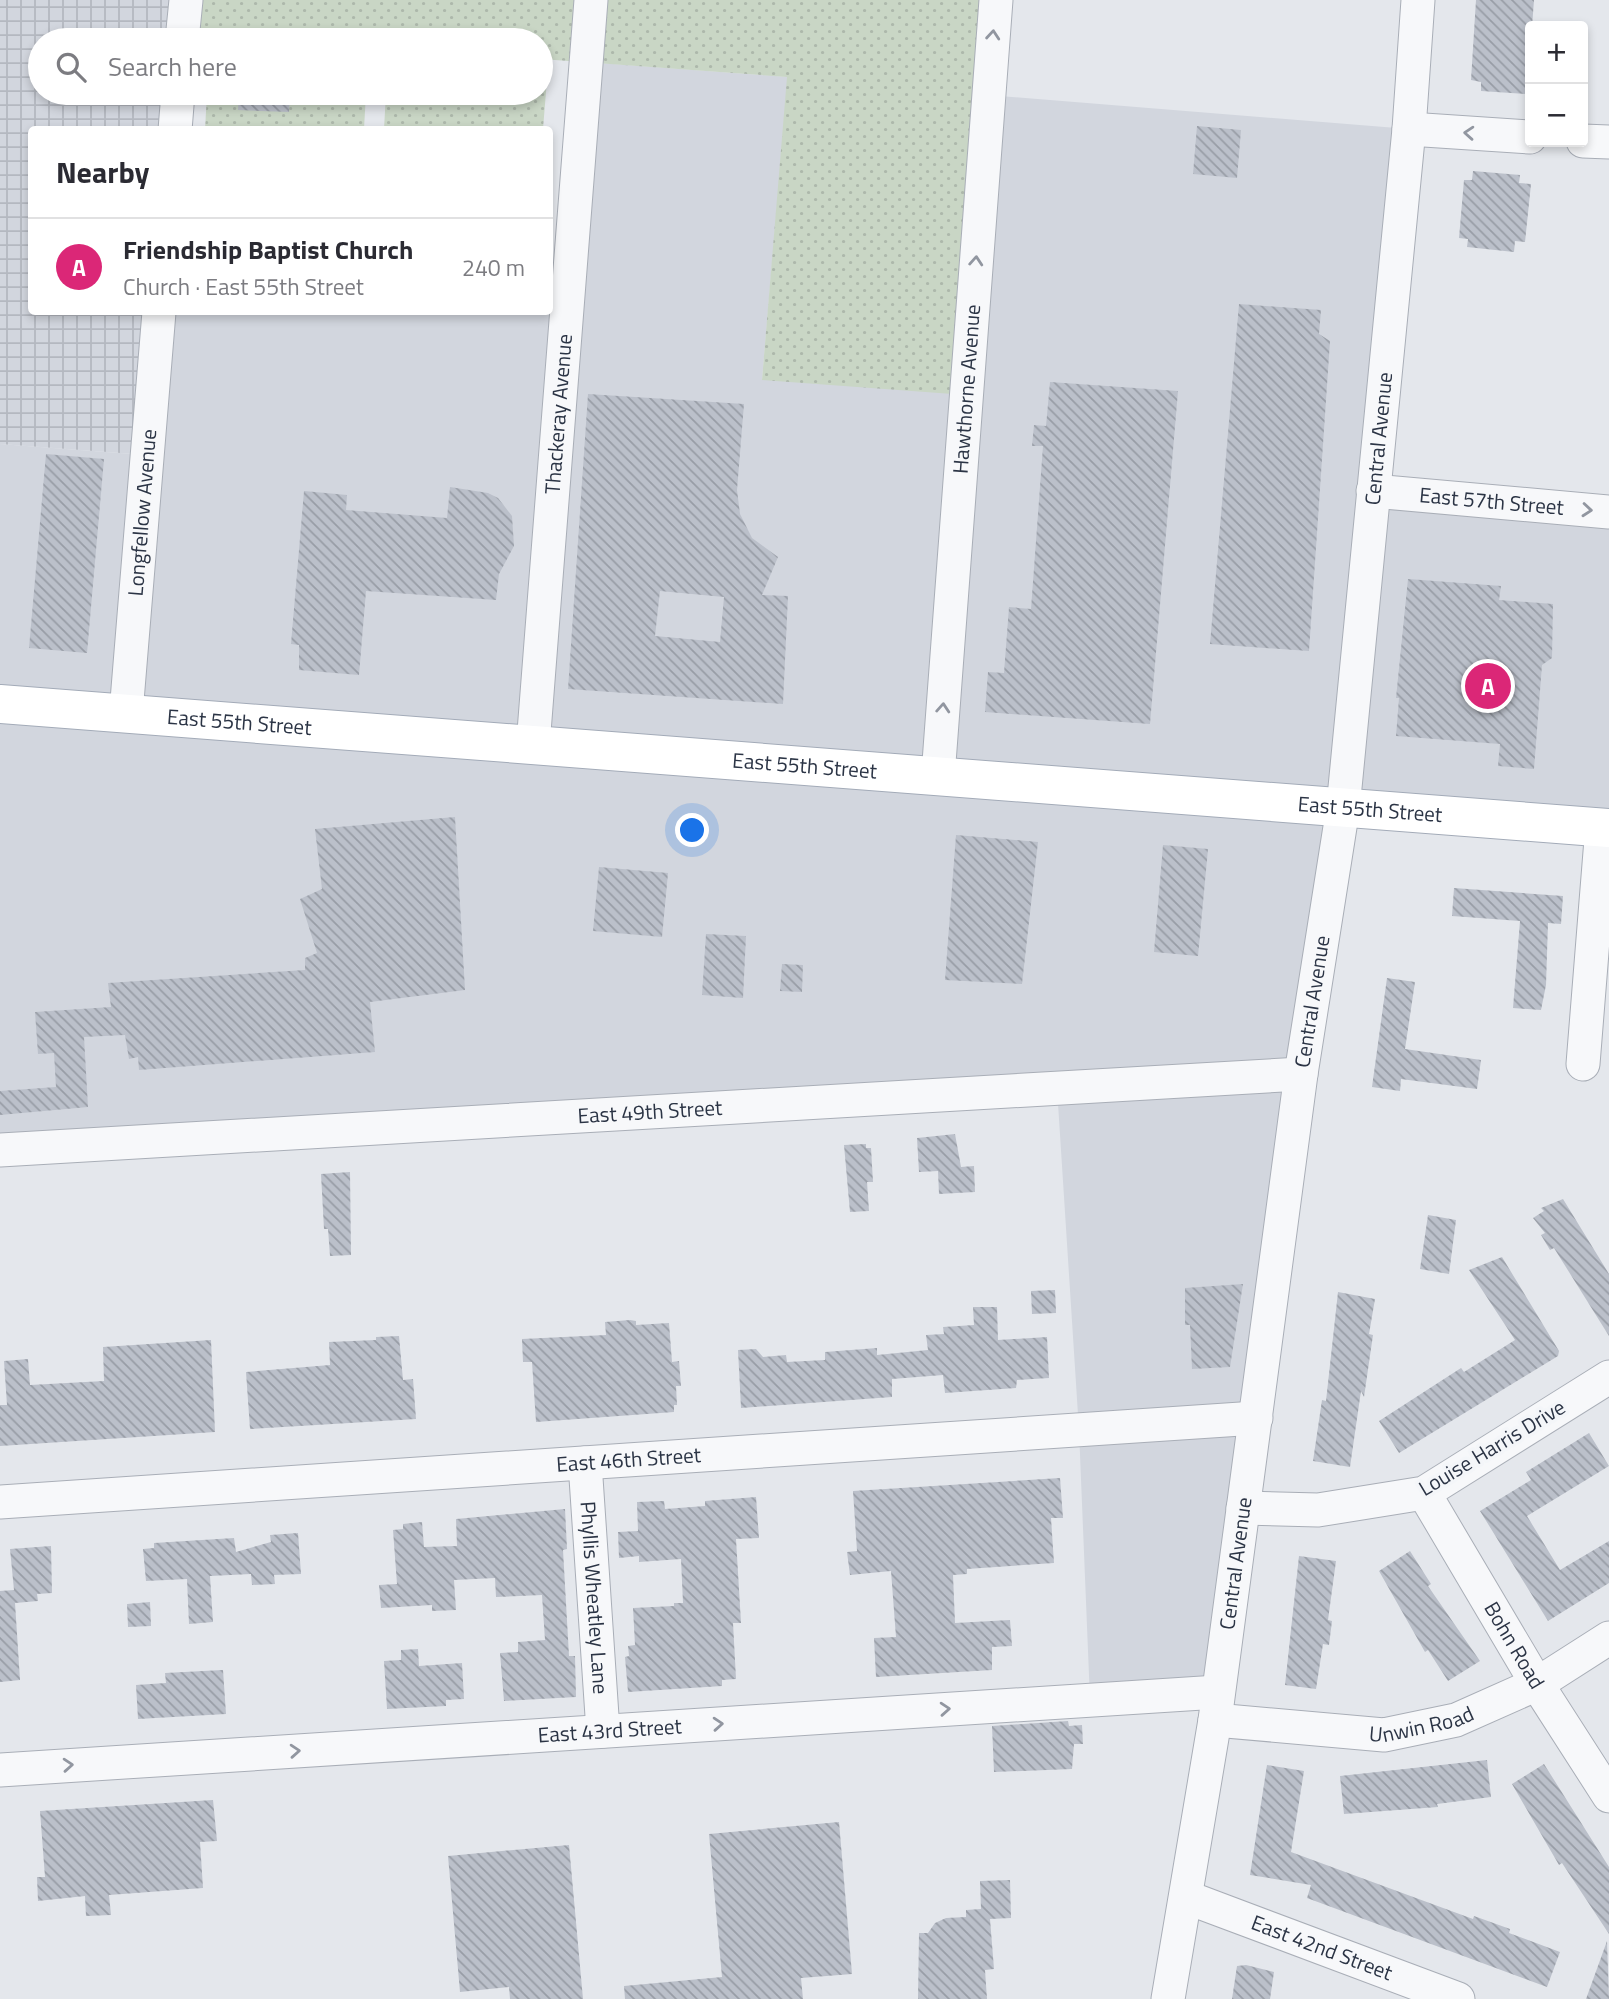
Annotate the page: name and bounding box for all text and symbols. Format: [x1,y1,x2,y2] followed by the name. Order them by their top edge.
[1525,21,1588,147] map controls
[1525,21,1588,84] button: +
[28,28,553,105] search box
[985,29,1000,40] one-way arrow
[108,47,237,86] text: Search here
[52,48,90,86] icon: search
[1525,84,1588,147] button: −
[1464,126,1475,141] one-way arrow
[56,149,149,195] text: Nearby
[123,230,413,269] text: Friendship Baptist Church
[72,250,86,285] text: A
[462,250,525,285] text: 240 m
[968,256,983,267] one-way arrow
[123,269,364,304] text: Church · East 55th Street
[944,303,988,475] street label: Hawthorne Avenue
[536,333,580,495] street label: Thackeray Avenue
[1356,371,1400,507] street label: Central Avenue
[119,428,164,597] street label: Longfellow Avenue
[1418,478,1566,523] street label: East 57th Street
[1582,502,1593,517] one-way arrow
[1465,660,1511,712] pin: A
[166,700,313,743] street label: East 55th Street
[935,702,950,713] one-way arrow
[731,743,879,787] street label: East 55th Street
[1297,787,1444,830] street label: East 55th Street
[675,813,709,847] your location
[1285,933,1338,1070] street label: Central Avenue
[577,1091,724,1131] street label: East 49th Street
[1412,1391,1571,1504] street label: Louise Harris Drive
[555,1438,703,1480] street label: East 46th Street
[1210,1495,1260,1631] street label: Central Avenue
[573,1500,617,1695] street label: Phyllis Wheatley Lane
[1477,1595,1553,1695] street label: Bohn Road
[1368,1697,1479,1750] street label: Unwin Road
[940,1702,951,1717] one-way arrow
[537,1709,683,1751] street label: East 43rd Street
[713,1717,724,1732] one-way arrow
[290,1744,301,1759] one-way arrow
[63,1758,74,1773] one-way arrow
[1247,1906,1398,1988] street label: East 42nd Street

